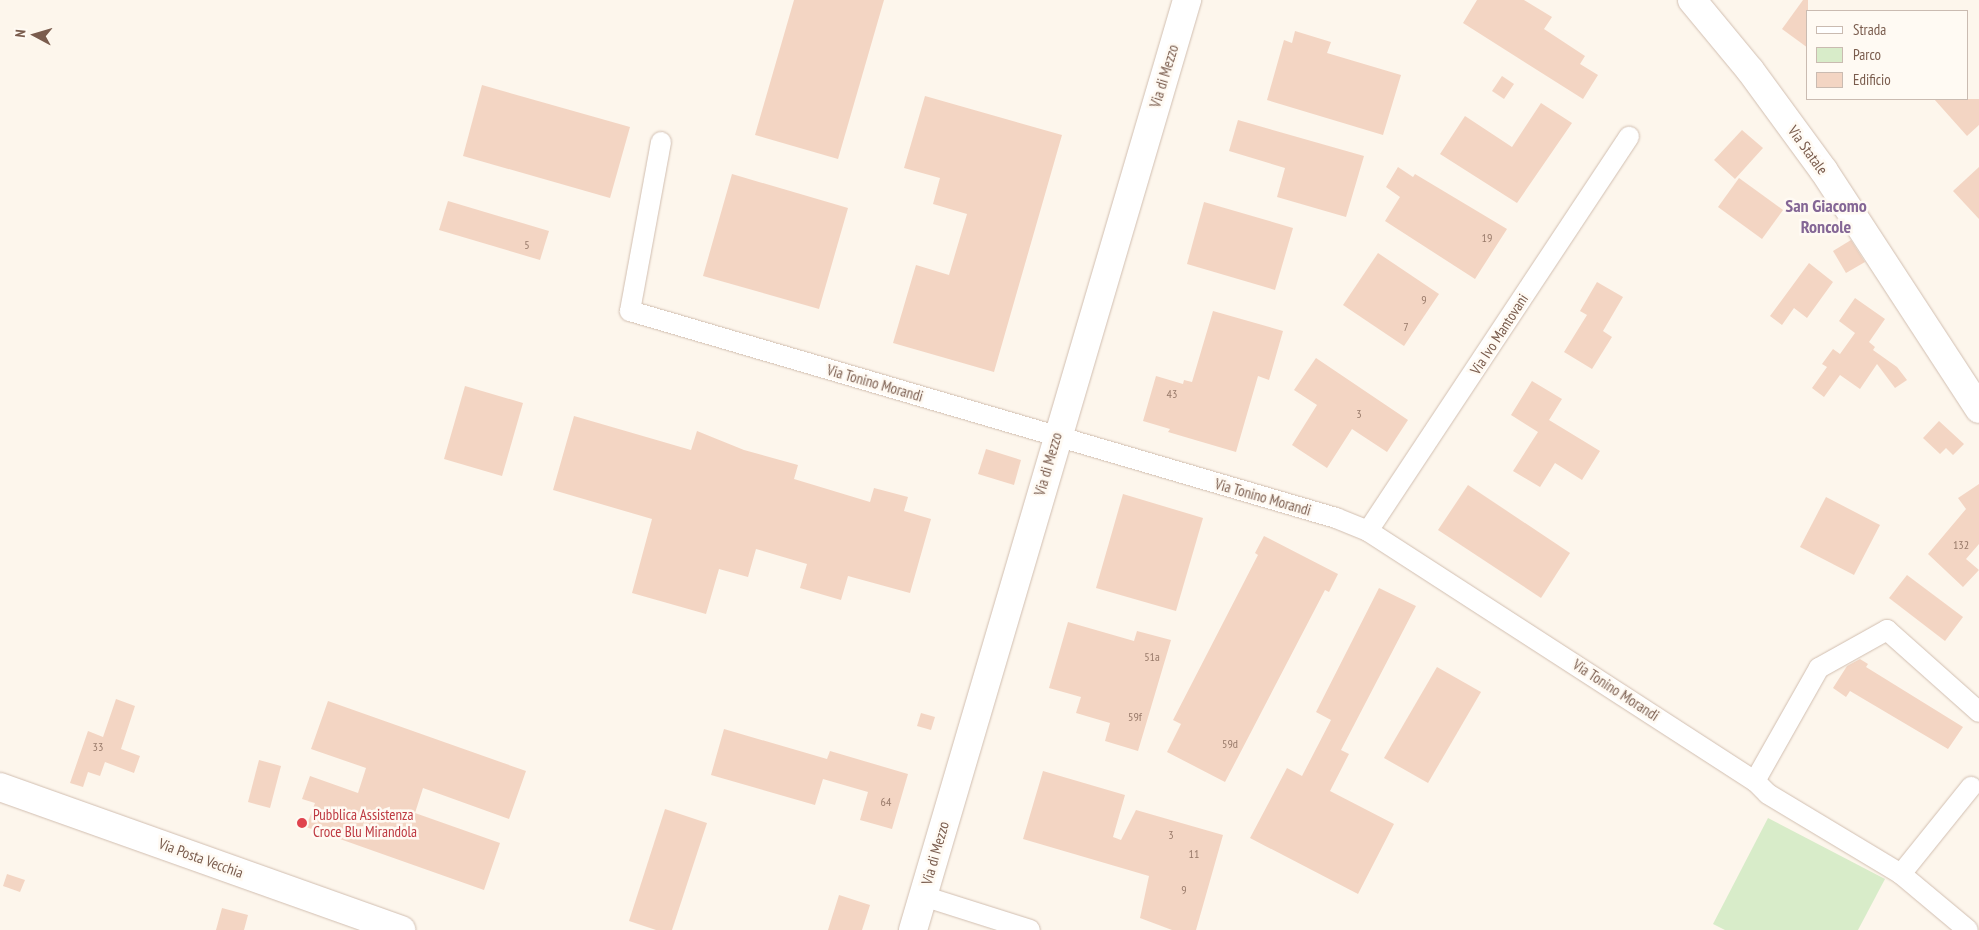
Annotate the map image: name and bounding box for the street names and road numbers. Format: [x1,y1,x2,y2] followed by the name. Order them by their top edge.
[1146,42,1182,110] street label: Via di Mezzo
[1784,122,1832,178] street label: Via Statale
[1466,290,1532,378] street label: Via Ivo Mantovani
[825,361,925,405] street label: Via Tonino Morandi
[1030,430,1066,498] street label: Via di Mezzo
[1213,475,1313,519] street label: Via Tonino Morandi
[1569,655,1663,725] street label: Via Tonino Morandi
[917,819,953,887] street label: Via di Mezzo
[156,834,246,882] street label: Via Posta Vecchia

